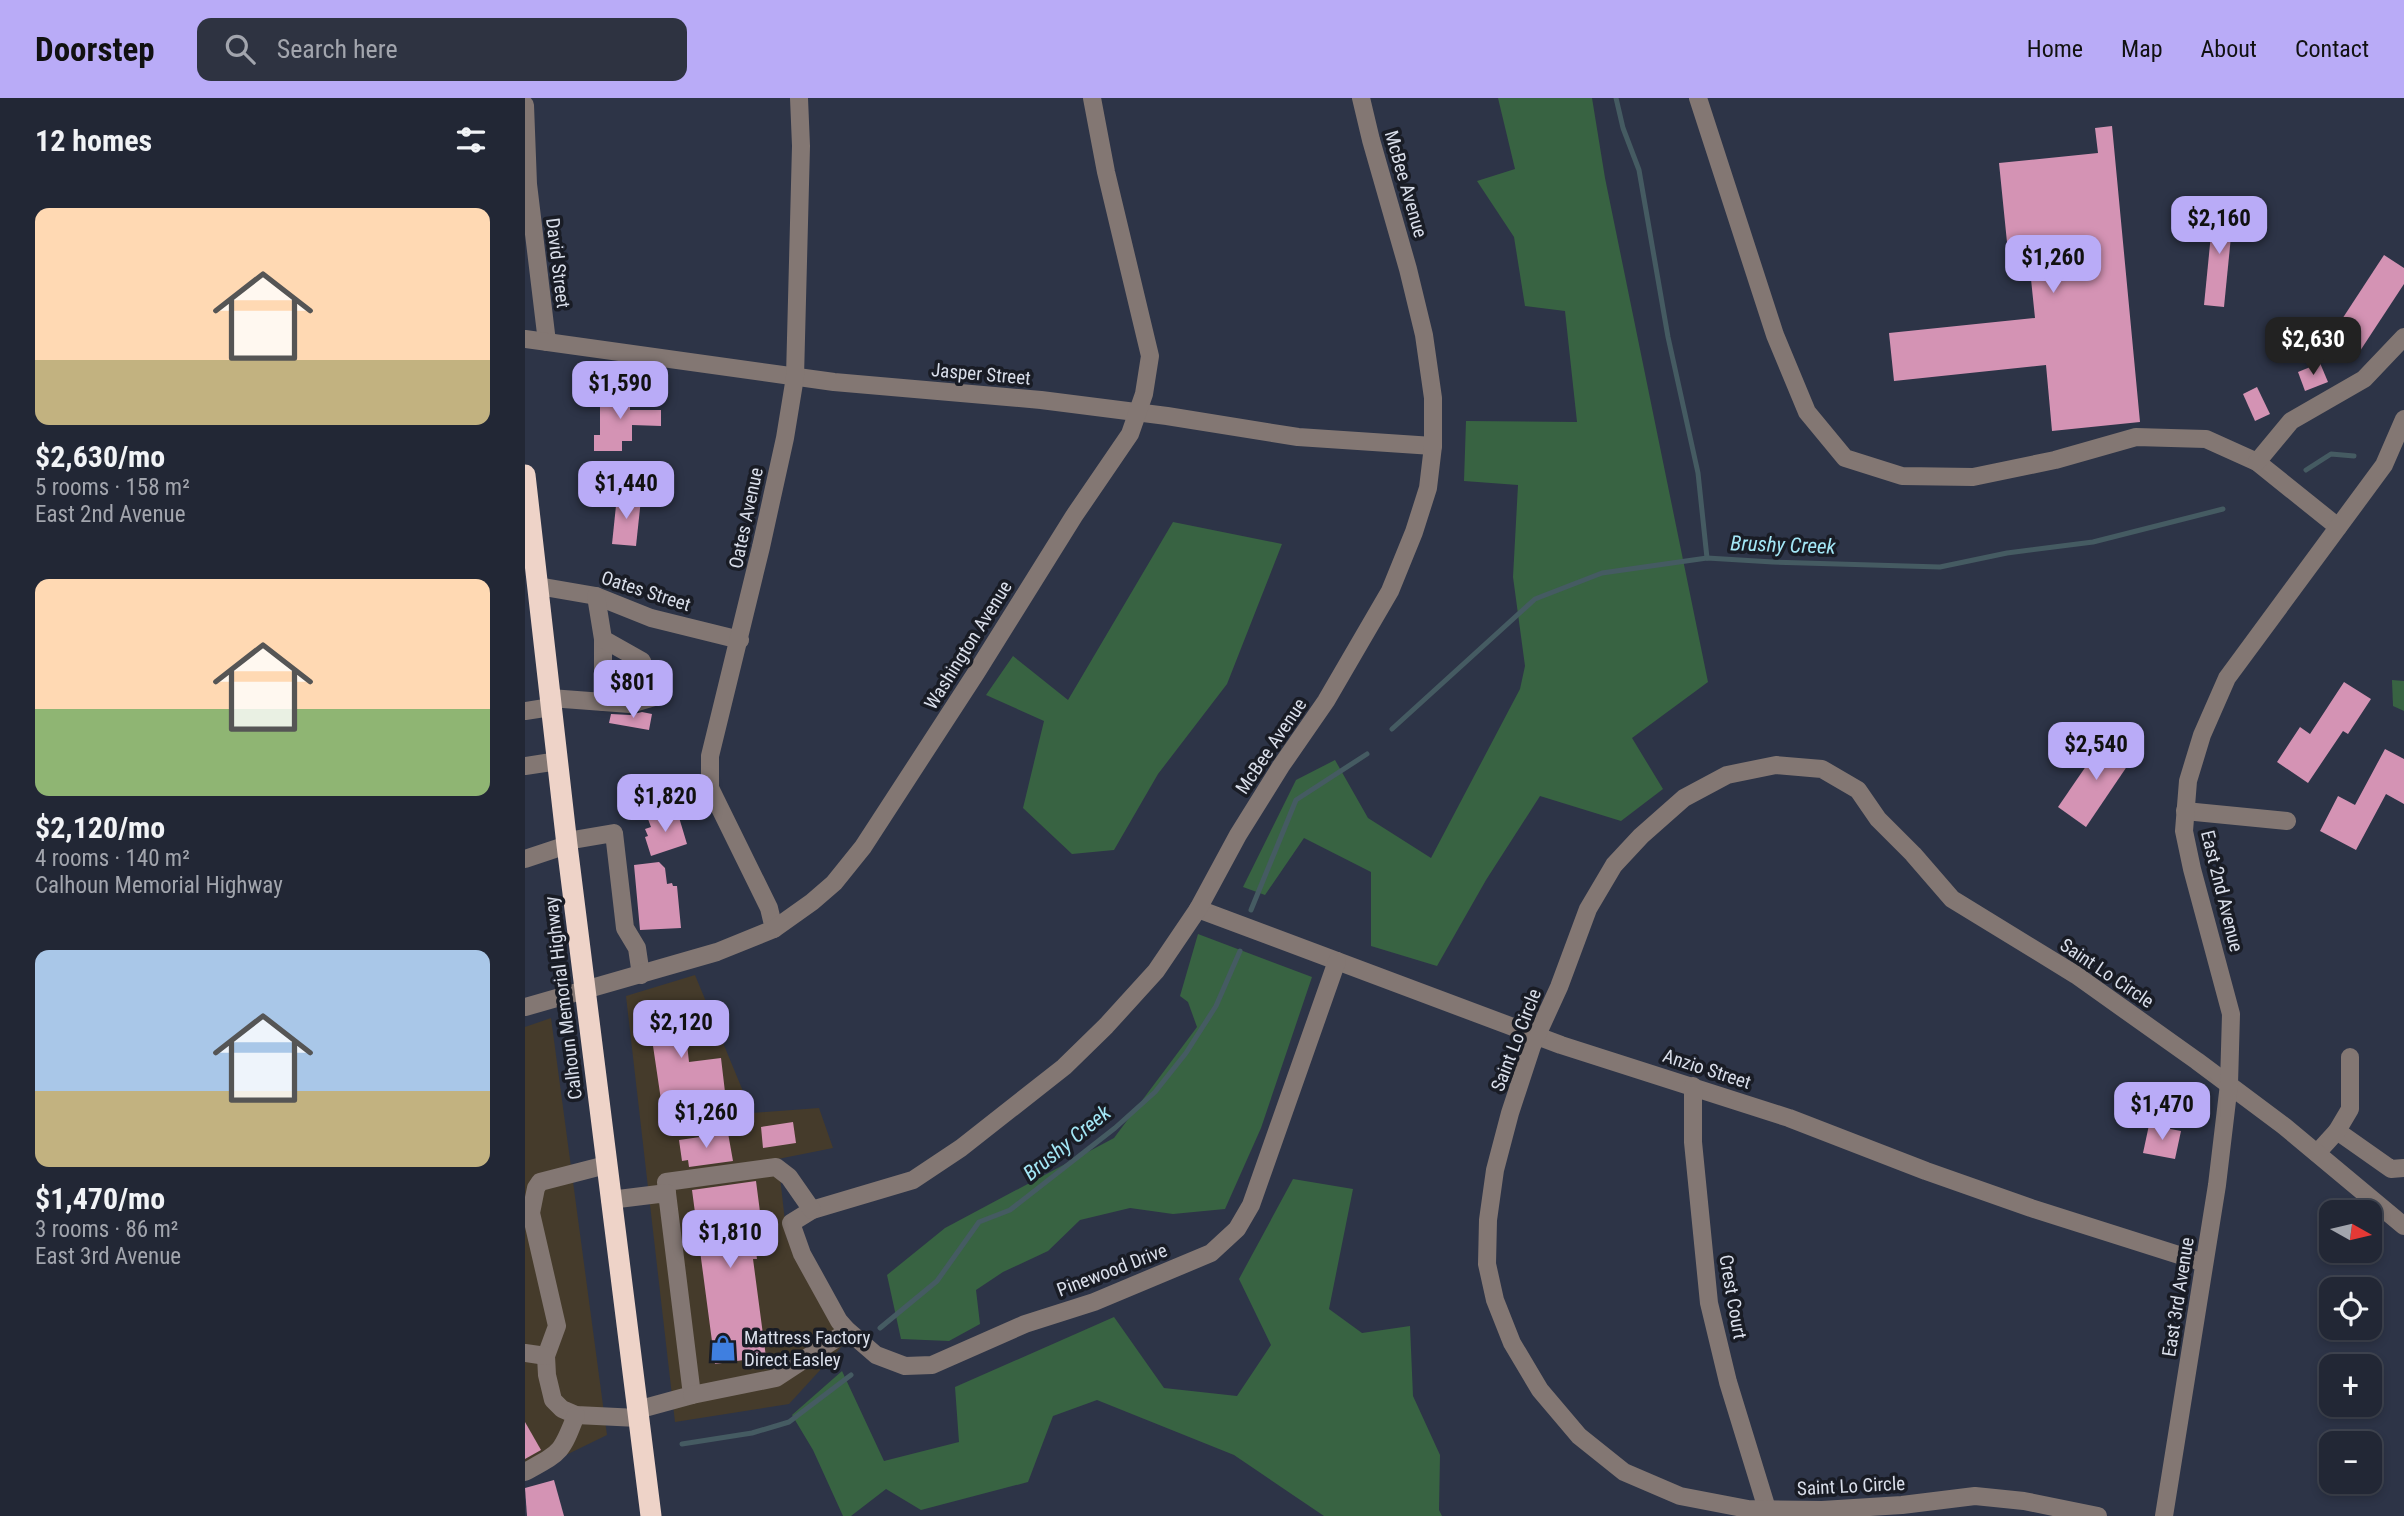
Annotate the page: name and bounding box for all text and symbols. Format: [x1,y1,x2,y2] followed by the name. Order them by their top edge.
[197,18,687,81] search box
[35,30,155,69] text: Doorstep
[221,30,259,68] icon: search
[277,34,398,64] text: Search here
[2027,35,2083,63] text: Home
[2121,35,2163,63] text: Map
[2201,35,2257,63] text: About
[2295,35,2369,63] text: Contact
[452,121,490,159] icon: filters
[35,123,152,158] text: 12 homes
[1380,128,1432,240] street label: McBee Avenue
[2162,197,2276,256] pin: $2,160
[2187,205,2251,232] text: $2,160
[541,217,575,309] street label: David Street
[1996,236,2110,295] pin: $1,260
[2021,244,2085,271] text: $1,260
[200,253,326,379] icon: home
[2256,317,2370,377] pin: $2,630
[2281,326,2345,353] text: $2,630
[930,358,1032,390] street label: Jasper Street
[563,362,677,421] pin: $1,590
[588,370,652,397] text: $1,590
[35,439,165,474] text: $2,630/mo
[569,462,683,521] pin: $1,440
[724,465,768,571] street label: Oates Avenue
[594,470,658,497] text: $1,440
[35,474,190,501] text: 5 rooms · 158 m²
[35,501,185,528] text: East 2nd Avenue
[1730,531,1837,559] water label: Brushy Creek
[598,566,694,616] street label: Oates Street
[919,576,1017,714] street label: Washington Avenue
[200,624,326,750] icon: home
[592,660,674,720] pin: $801
[610,669,656,696] text: $801
[1231,694,1311,798] street label: McBee Avenue
[2039,722,2153,782] pin: $2,540
[2064,731,2128,758] text: $2,540
[608,774,722,834] pin: $1,820
[633,783,697,810] text: $1,820
[35,810,165,845] text: $2,120/mo
[2196,828,2248,954] street label: East 2nd Avenue
[35,845,190,872] text: 4 rooms · 140 m²
[35,872,283,899] text: Calhoun Memorial Highway
[539,895,587,1101] street label: Calhoun Memorial Highway
[2056,933,2158,1013] street label: Saint Lo Circle
[1486,985,1546,1095] street label: Saint Lo Circle
[200,995,326,1121] icon: home
[624,1000,738,1060] pin: $2,120
[649,1009,713,1036] text: $2,120
[1660,1044,1754,1094] street label: Anzio Street
[2105,1082,2219,1142] pin: $1,470
[649,1090,763,1150] pin: $1,260
[2130,1091,2194,1118] text: $1,470
[674,1099,738,1126] text: $1,260
[1019,1100,1116,1185] water label: Brushy Creek
[35,1181,165,1216] text: $1,470/mo
[2319,1200,2382,1264] north arrow
[2319,1200,2382,1494] map controls
[673,1210,787,1270] pin: $1,810
[35,1216,178,1243] text: 3 rooms · 86 m²
[698,1219,762,1246] text: $1,810
[2157,1236,2199,1358] street label: East 3rd Avenue
[1054,1238,1170,1302] street label: Pinewood Drive
[35,1243,181,1270] text: East 3rd Avenue
[1714,1253,1752,1341] street label: Crest Court
[2319,1277,2382,1340] button: locate
[744,1326,871,1371] place label: Mattress Factory Direct Easley
[708,1333,738,1363] shop icon: Mattress Factory Direct Easley
[2319,1354,2382,1417] button: +
[2319,1431,2382,1494] button: −
[1796,1472,1906,1500] street label: Saint Lo Circle

